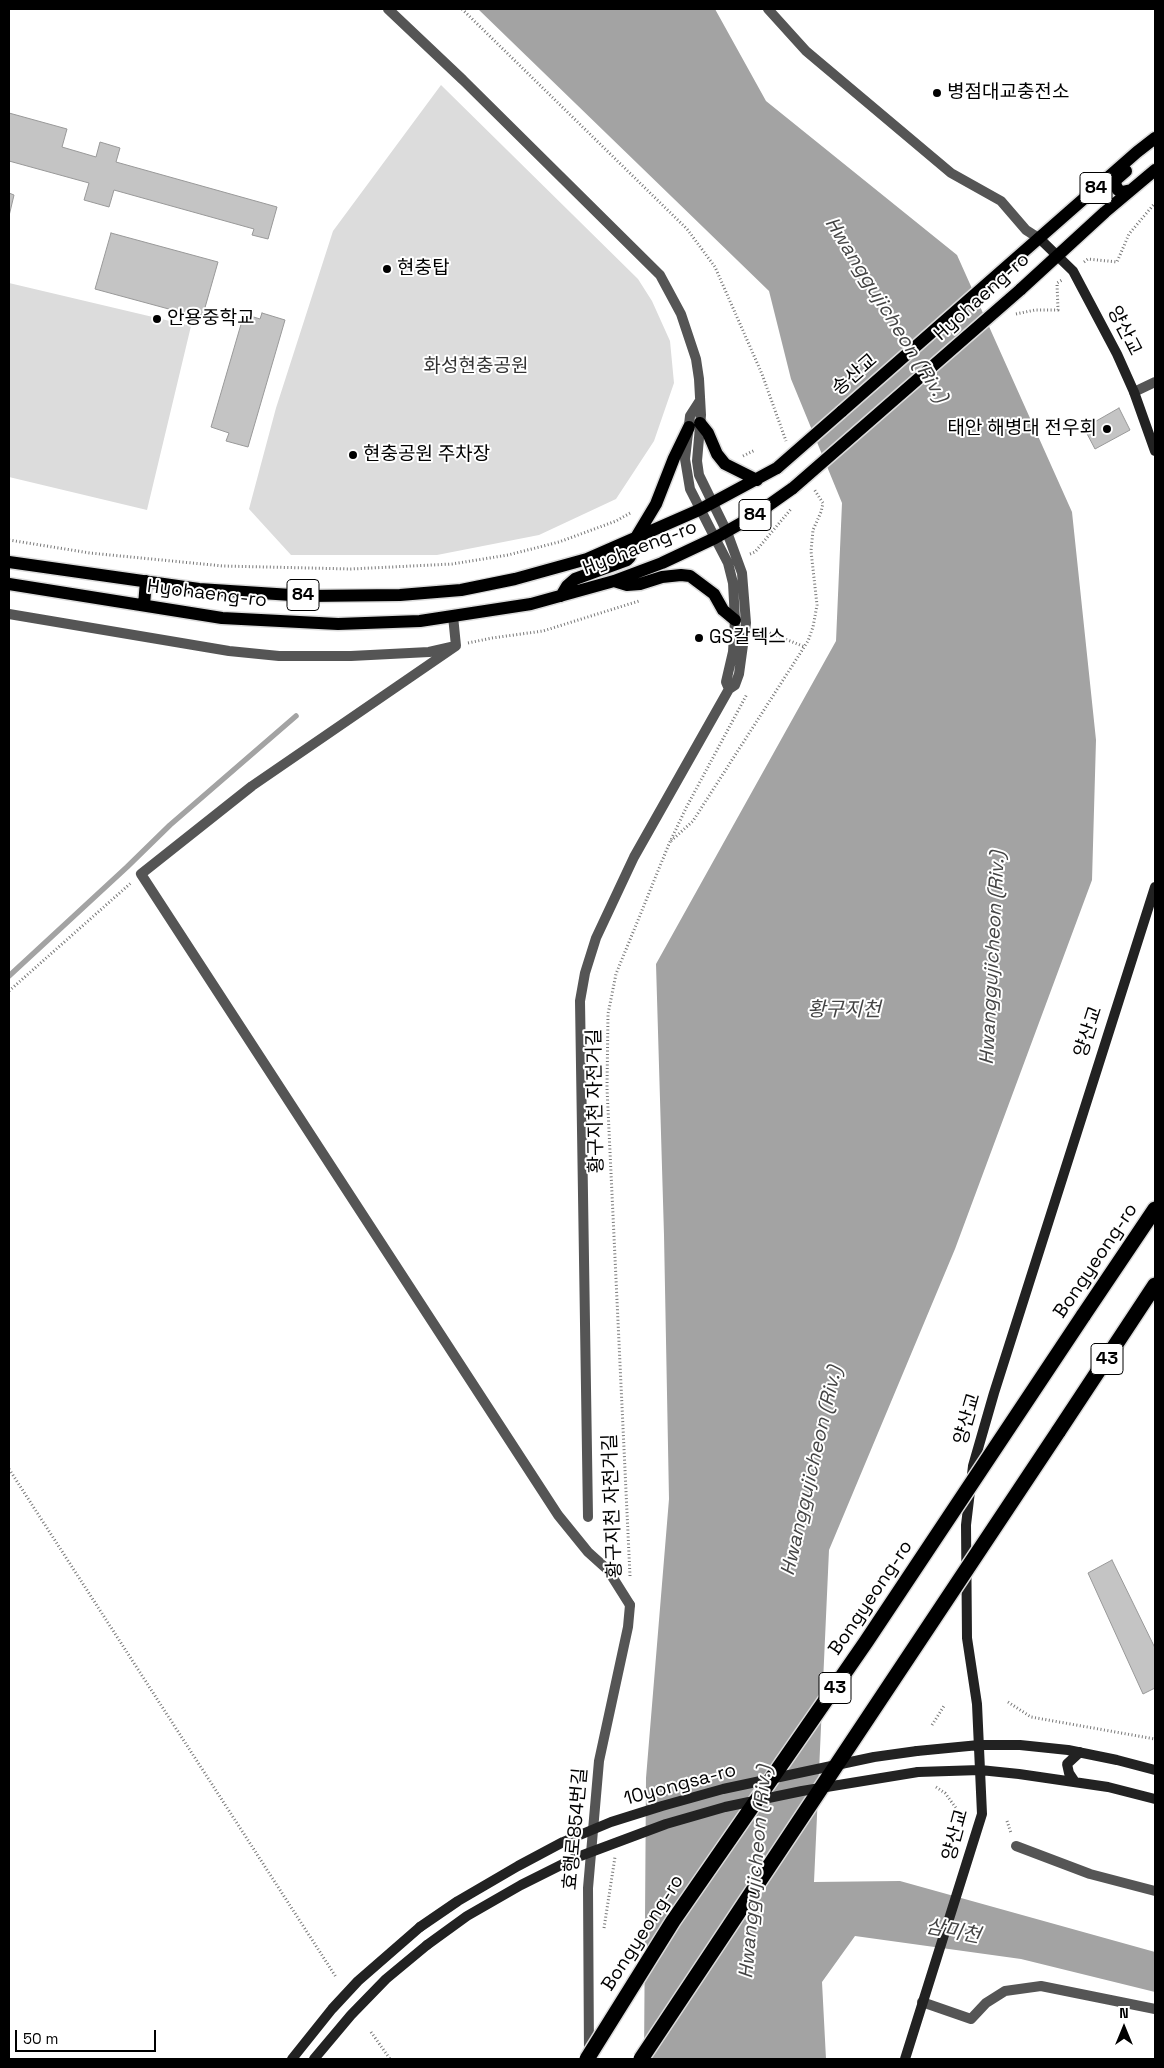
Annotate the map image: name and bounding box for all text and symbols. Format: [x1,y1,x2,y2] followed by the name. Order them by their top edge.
[947,82,1069,104] place label: 병점대교충전소
[931,87,943,99] marker: 병점대교충전소
[1080,172,1112,204] road number: 84
[819,213,953,407] water label: Hwanggujicheon (Riv.)
[930,248,1034,346] street label: Hyohaeng-ro
[397,258,449,280] place label: 현충탑
[381,263,393,275] marker: 현충탑
[1102,302,1146,360] street label: 양산교
[167,308,254,330] place label: 안용중학교
[151,313,163,325] marker: 안용중학교
[828,349,882,401] street label: 송산교
[424,356,528,378] park label: 화성현충공원
[947,418,1097,440] place label: 태안 해병대 전우회
[1101,423,1113,435] marker: 태안 해병대 전우회
[363,444,490,466] place label: 현충공원 주차장
[347,449,359,461] marker: 현충공원 주차장
[739,500,771,530] road number: 84
[580,516,700,580] street label: Hyohaeng-ro
[146,575,268,613] street label: Hyohaeng-ro
[287,580,319,610] road number: 84
[709,627,786,649] place label: GS칼텍스
[693,632,705,644] marker: GS칼텍스
[975,851,1011,1065] water label: Hwanggujicheon (Riv.)
[807,999,881,1023] water label: 황구지천
[1070,1004,1108,1060] street label: 양산교
[583,1028,609,1174] street label: 황구지천 자전거길
[1049,1199,1143,1323] street label: Bongyeong-ro
[1091,1344,1123,1375] road number: 43
[776,1364,848,1578] water label: Hwanggujicheon (Riv.)
[950,1391,986,1447] street label: 양산교
[599,1433,627,1579] street label: 황구지천 자전거길
[824,1536,918,1660] street label: Bongyeong-ro
[819,1672,851,1704] road number: 43
[621,1759,739,1811] street label: 10yongsa-ro
[735,1764,777,1980] water label: Hwanggujicheon (Riv.)
[559,1767,593,1891] street label: 효행로854번길
[938,1807,974,1863] street label: 양산교
[597,1871,689,1995] street label: Bongyeong-ro
[924,1915,982,1949] water label: 삼미천
[1099,2003,1149,2053] north arrow
[1119,2004,1129,2022] text: N
[18,2020,159,2052] scale bar
[23,2029,58,2048] text: 50 m

